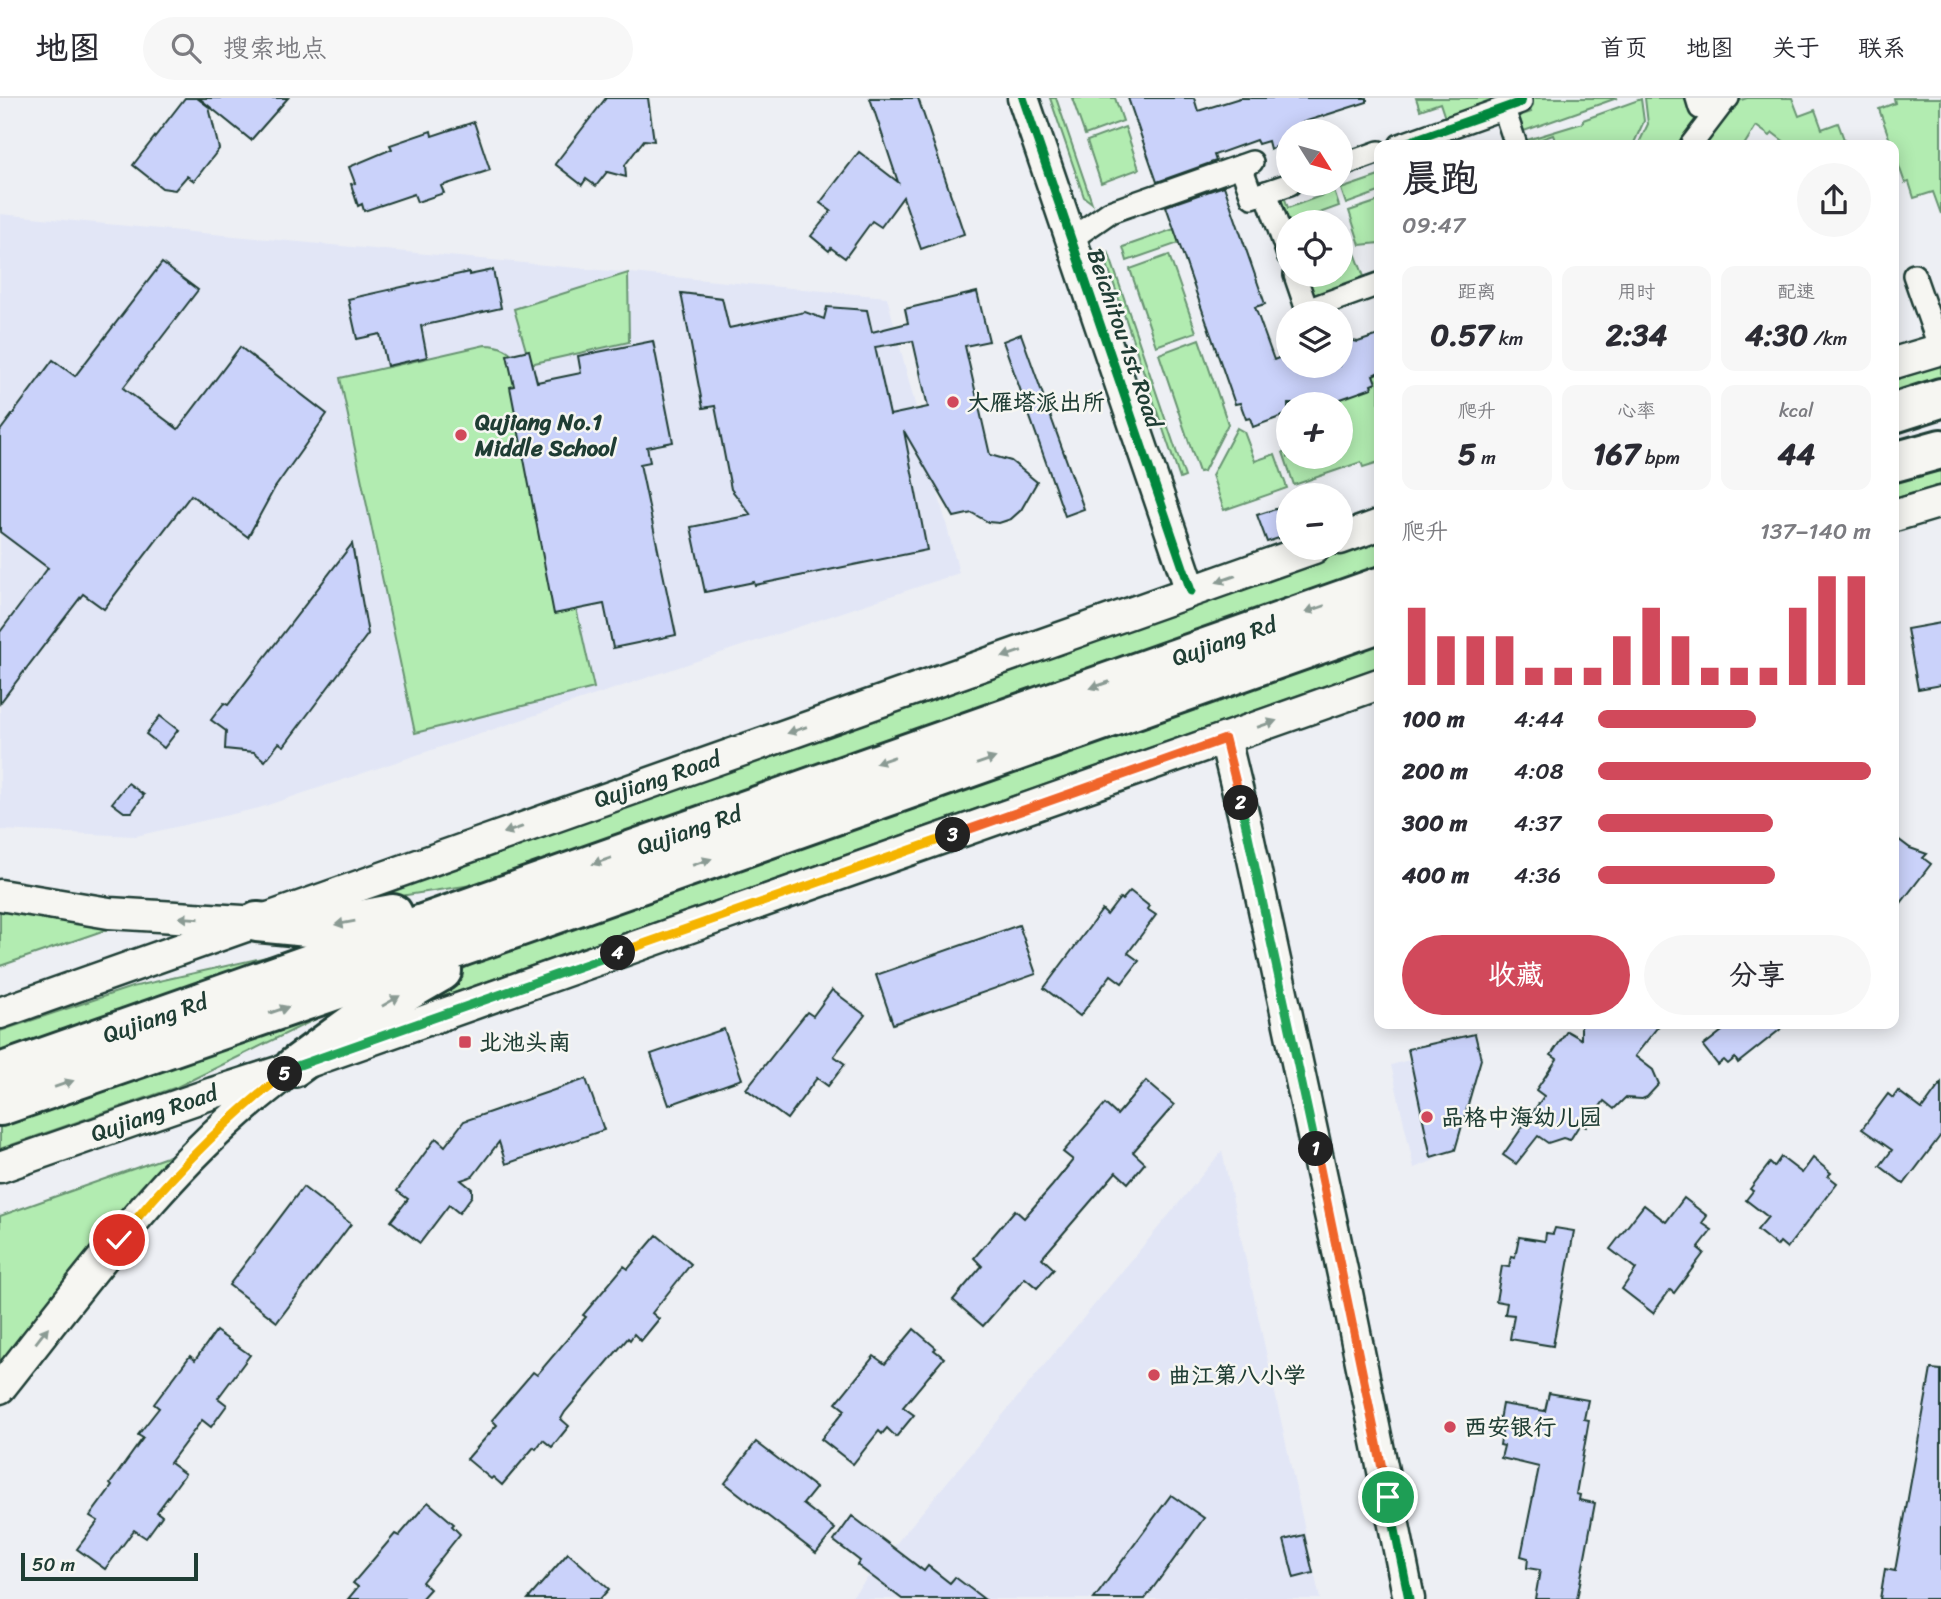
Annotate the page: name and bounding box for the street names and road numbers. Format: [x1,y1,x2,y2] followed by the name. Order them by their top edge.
[1075,243,1175,435] street label: Beichitou 1st Road
[1166,604,1284,679] street label: Qujiang Rd
[588,738,728,820] street label: Qujiang Road
[631,793,749,868] street label: Qujiang Rd
[97,981,215,1056] street label: Qujiang Rd
[85,1072,225,1154] street label: Qujiang Road

